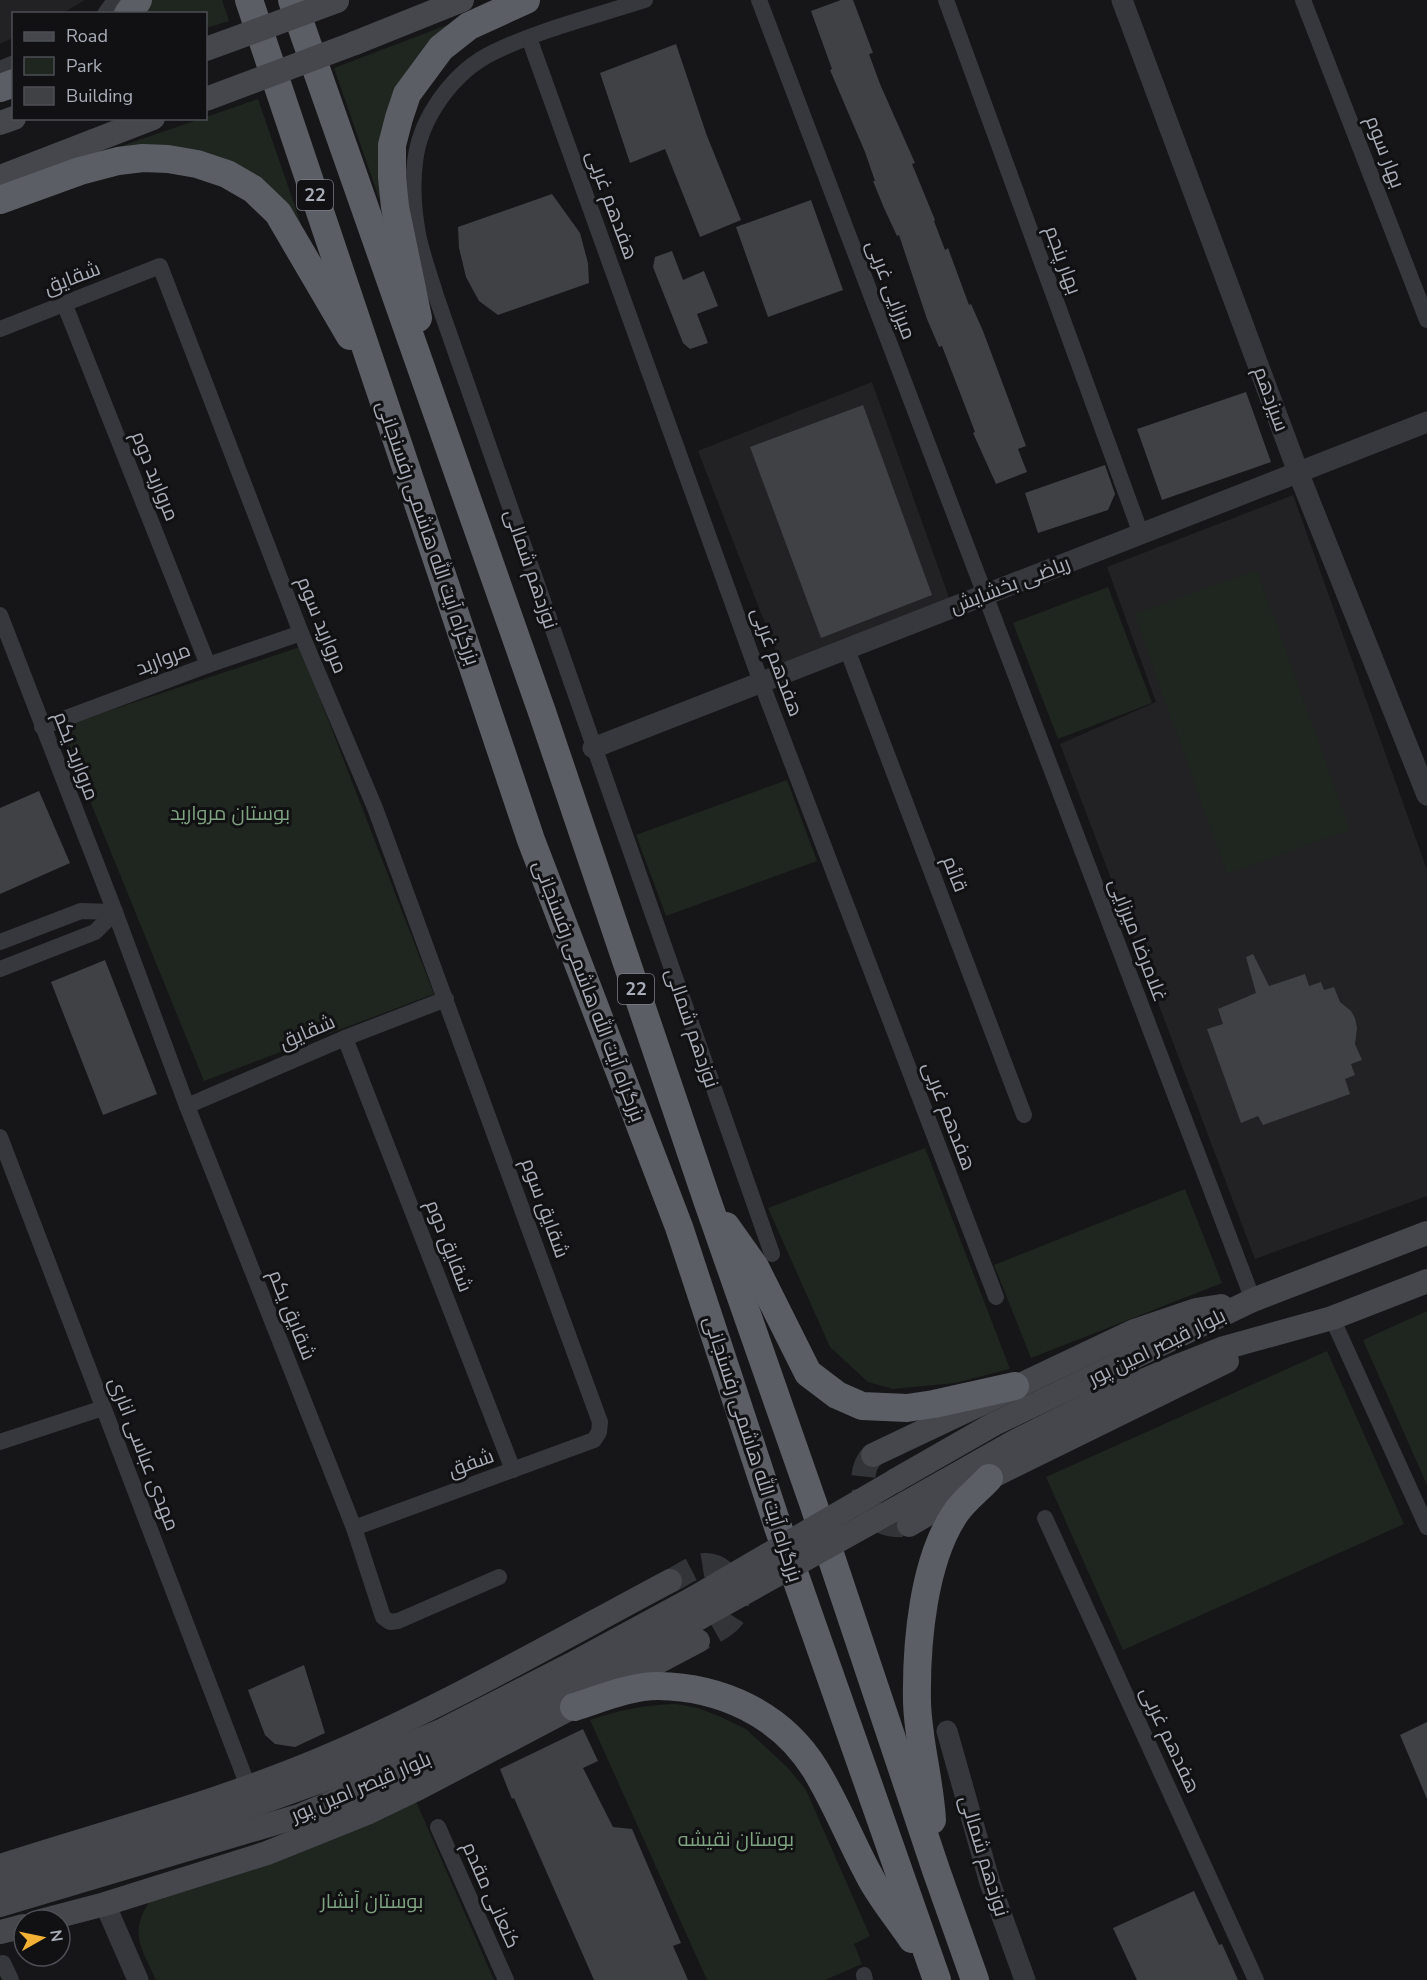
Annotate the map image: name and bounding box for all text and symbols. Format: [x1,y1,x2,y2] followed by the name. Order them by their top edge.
[12,12,207,120] legend
[66,24,108,48] text: Road
[66,54,103,78] text: Park
[66,84,133,108] text: Building
[1359,112,1411,192] street label: بهار سوم
[580,147,644,263] street label: هفدهم غربی
[297,180,333,210] road number: 22
[1038,222,1088,298] street label: بهار پنجم
[860,236,922,344] street label: میرزایی غربی
[40,255,104,301] street label: شقایق
[1247,363,1295,435] street label: سیزدهم
[370,397,486,669] street label: بزرگراه آیت الله هاشمی رفسنجانی
[125,427,185,525] street label: مروارید دوم
[498,505,564,633] street label: نوزدهم شمالی
[946,550,1074,620] street label: ریاضی بخشایش
[290,573,354,677] street label: مروارید سوم
[745,604,809,720] street label: هفدهم غربی
[132,636,194,682] street label: مروارید
[47,708,105,804] street label: مروارید یکم
[170,800,290,827] park label: بوستان مروارید
[936,852,974,896] street label: قائم
[527,856,651,1126] street label: بزرگراه آیت الله هاشمی رفسنجانی
[1102,875,1174,1005] street label: غلامرضا میرزایی
[659,964,725,1092] street label: نوزدهم شمالی
[618,974,654,1004] road number: 22
[275,1008,339,1056] street label: شقایق
[916,1058,982,1174] street label: هفدهم غربی
[514,1154,576,1262] street label: شقایق سوم
[419,1196,479,1296] street label: شقایق دوم
[262,1266,322,1364] street label: شقایق یکم
[1083,1302,1230,1392] street label: بلوار قیصر امین پور
[697,1313,809,1585] street label: بزرگراه آیت الله هاشمی رفسنجانی
[102,1373,186,1535] street label: مهدی عباسی اناری
[444,1442,498,1484] street label: شفق
[1134,1682,1206,1798] street label: هفدهم غربی
[286,1745,435,1829] street label: بلوار قیصر امین پور
[953,1792,1015,1920] street label: نوزدهم شمالی
[678,1826,794,1853] park label: بوستان نقیشه
[455,1837,527,1953] street label: کنعانی مقدم
[320,1888,423,1915] park label: بوستان آبشار
[12,1908,72,1968] north arrow
[44,1928,68,1943] text: N

